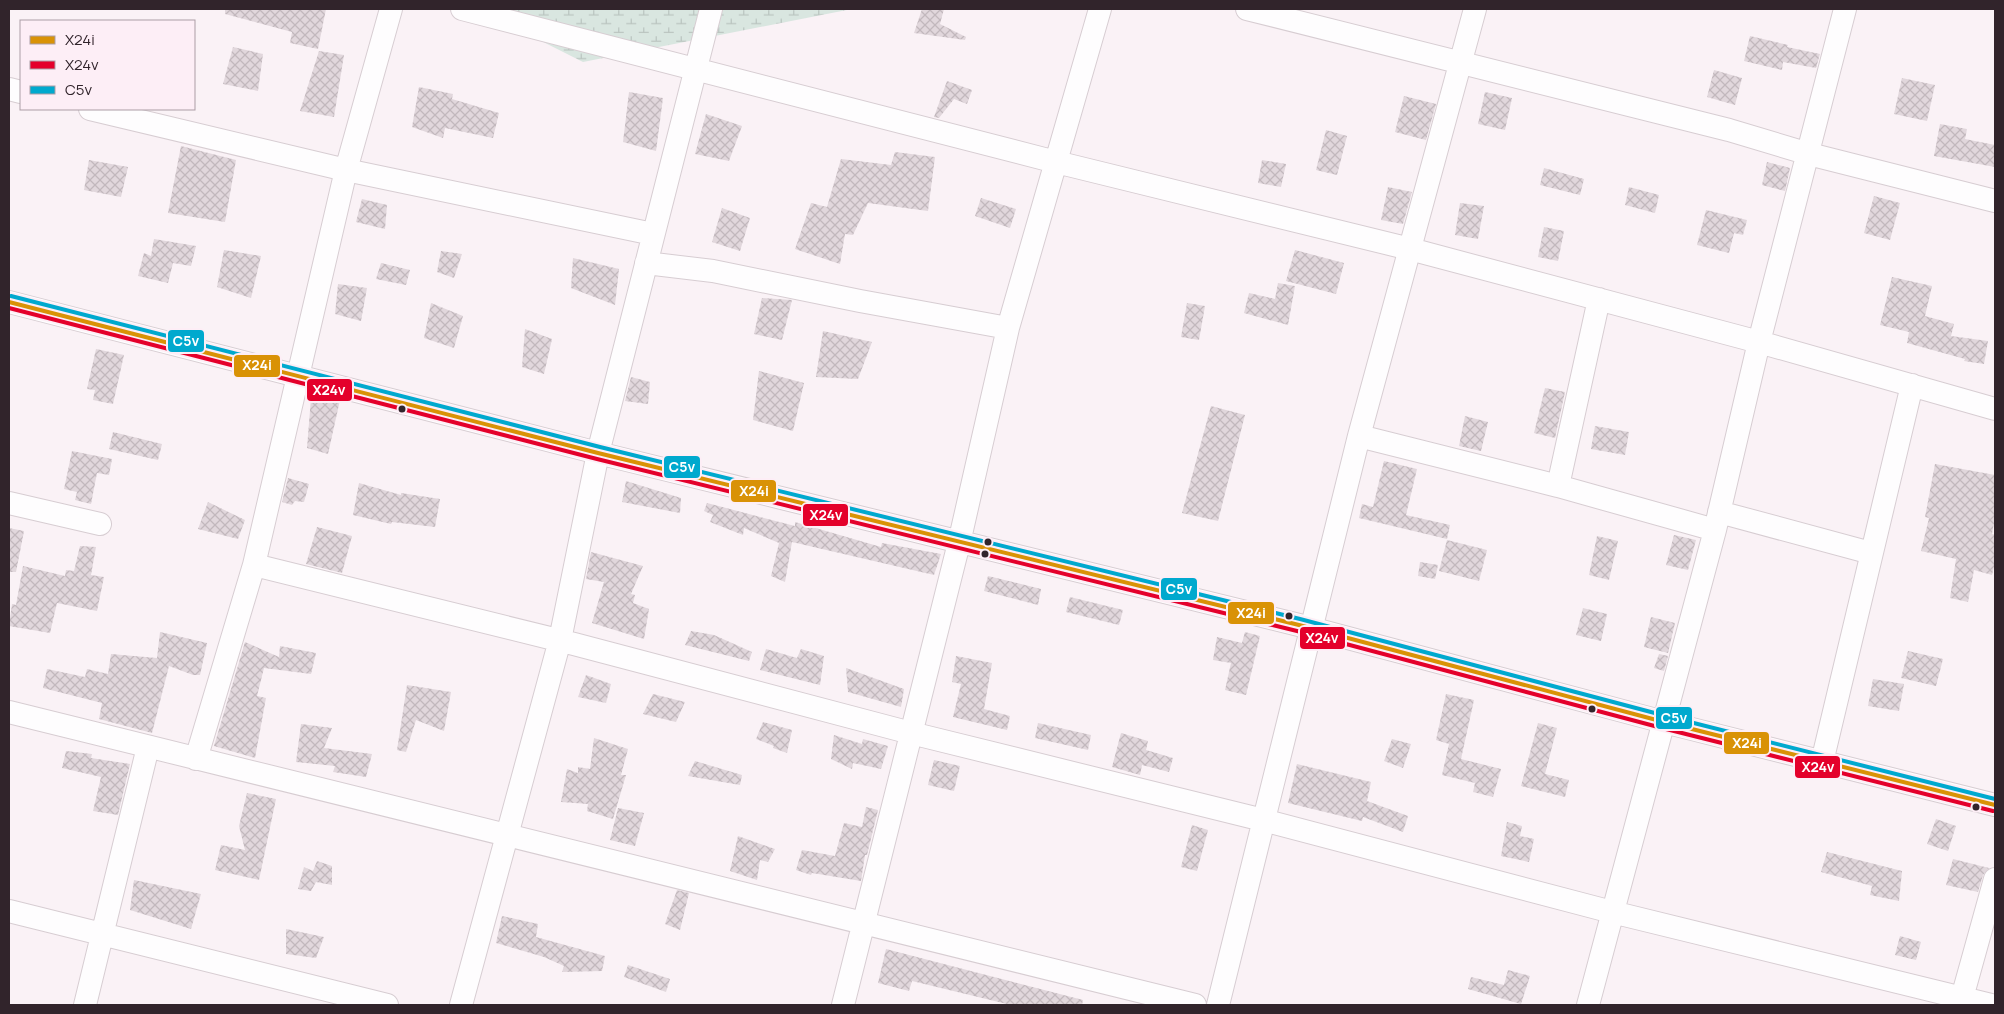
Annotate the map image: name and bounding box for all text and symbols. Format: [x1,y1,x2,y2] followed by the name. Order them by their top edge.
[20,20,195,110] legend
[65,29,95,50] text: X24i
[65,54,99,75] text: X24v
[65,79,92,100] text: C5v
[167,329,205,353] line badge: C5v
[173,331,199,350] text: C5v
[233,354,281,378] line badge: X24i
[242,355,272,374] text: X24i
[306,378,353,402] line badge: X24v
[312,380,346,399] text: X24v
[397,404,407,414] unlabelled marker
[663,455,701,479] line badge: C5v
[669,457,695,476] text: C5v
[730,479,777,503] line badge: X24i
[739,481,769,500] text: X24i
[802,503,849,527] line badge: X24v
[809,505,843,524] text: X24v
[983,537,993,547] unlabelled marker
[980,549,990,559] unlabelled marker
[1160,577,1198,601] line badge: C5v
[1166,579,1192,598] text: C5v
[1227,601,1275,625] line badge: X24i
[1236,603,1266,622] text: X24i
[1284,611,1294,621] unlabelled marker
[1299,626,1346,650] line badge: X24v
[1305,628,1339,647] text: X24v
[1587,704,1597,714] unlabelled marker
[1655,706,1693,730] line badge: C5v
[1661,708,1687,727] text: C5v
[1723,731,1770,755] line badge: X24i
[1732,733,1762,752] text: X24i
[1794,755,1841,779] line badge: X24v
[1801,757,1835,776] text: X24v
[1971,802,1981,812] unlabelled marker

